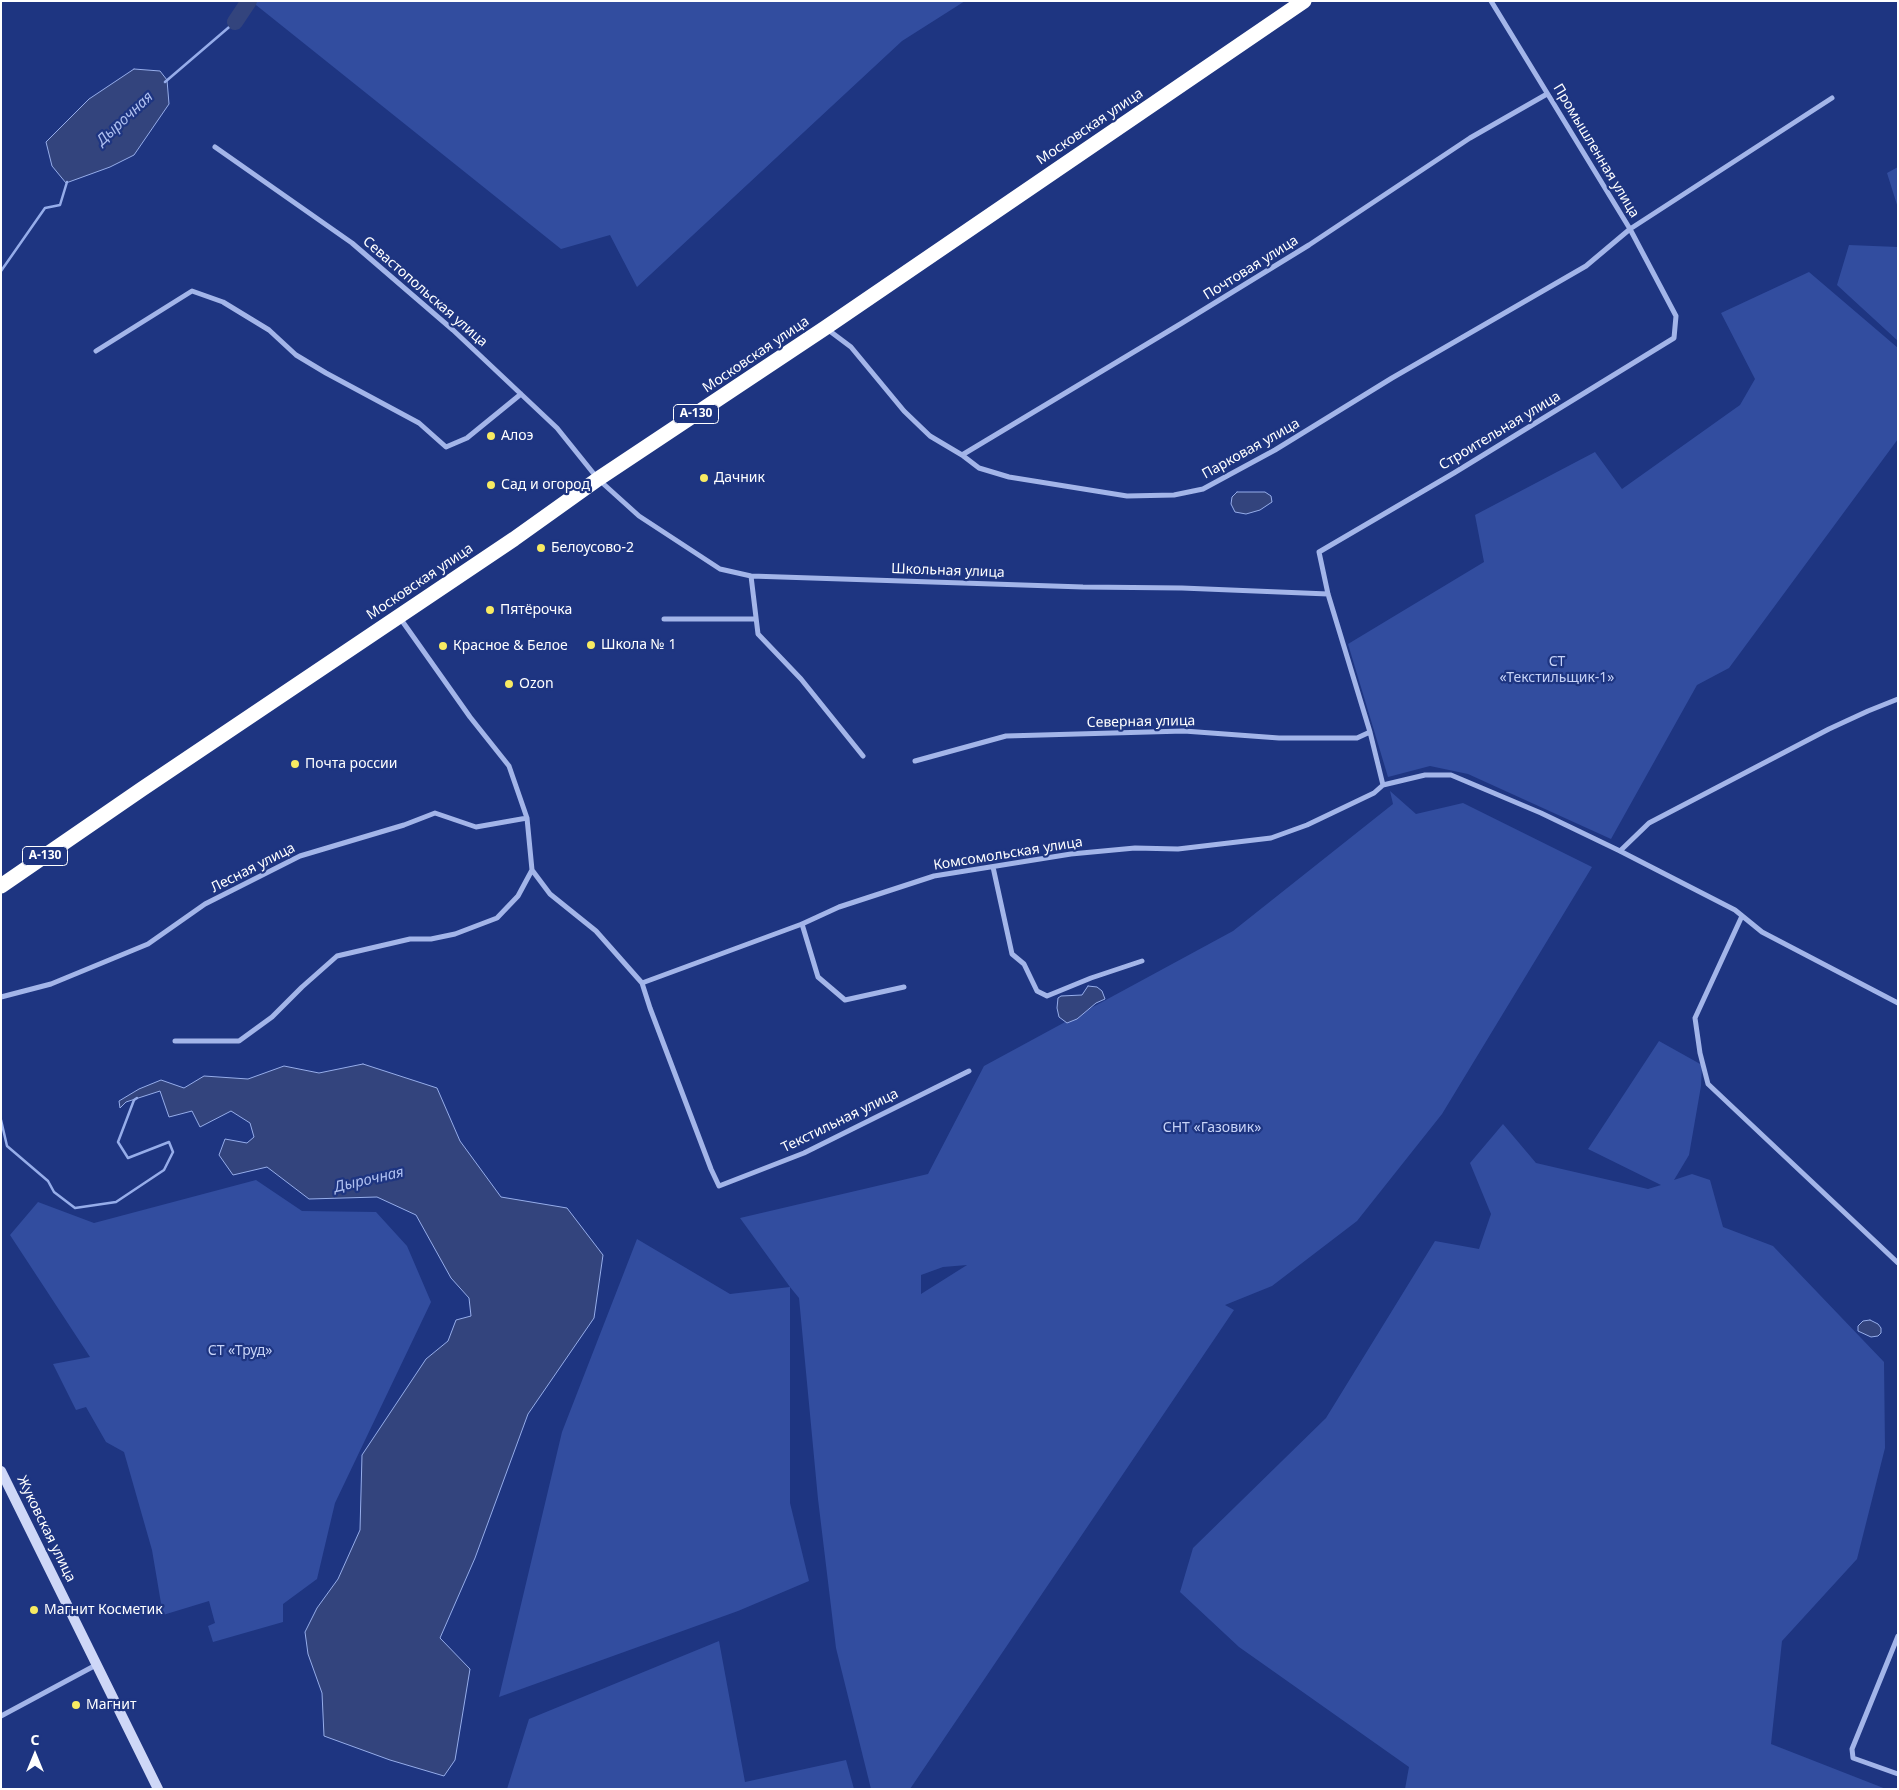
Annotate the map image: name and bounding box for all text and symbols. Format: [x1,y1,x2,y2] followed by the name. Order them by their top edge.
[1549,81,1643,221] street label: Промышленная улица
[1034,85,1146,169] street label: Московская улица
[93,88,157,150] water label: Дырочная
[1201,232,1301,304] street label: Почтовая улица
[359,233,491,351] street label: Севастопольская улица
[700,313,812,397] street label: Московская улица
[1436,388,1564,474] street label: Строительная улица
[674,404,718,424] road number: А-130
[1199,415,1303,483] street label: Парковая улица
[501,428,533,444] place label: Алоэ
[485,430,497,442] marker: Алоэ
[714,470,765,486] place label: Дачник
[698,472,710,484] marker: Дачник
[501,477,590,493] place label: Сад и огород
[485,479,497,491] marker: Сад и огород
[364,540,476,624] street label: Московская улица
[551,540,634,556] place label: Белоусово-2
[535,542,547,554] marker: Белоусово-2
[891,561,1005,581] street label: Школьная улица
[500,602,572,618] place label: Пятёрочка
[484,604,496,616] marker: Пятёрочка
[601,637,677,653] place label: Школа № 1
[453,638,568,654] place label: Красное & Белое
[585,639,597,651] marker: Школа № 1
[437,640,449,652] marker: Красное & Белое
[1500,654,1614,686] park label: СТ «Текстильщик-1»
[519,676,554,692] place label: Ozon
[503,678,515,690] marker: Ozon
[1087,713,1195,731] street label: Северная улица
[305,756,397,772] place label: Почта россии
[289,758,301,770] marker: Почта россии
[932,834,1084,874] street label: Комсомольская улица
[208,840,298,896] street label: Лесная улица
[22,846,68,866] road number: А-130
[779,1085,901,1157] street label: Текстильная улица
[1163,1120,1261,1136] park label: СНТ «Газовик»
[332,1163,406,1197] water label: Дырочная
[208,1343,272,1359] park label: СТ «Труд»
[13,1473,79,1585] street label: Жуковская улица
[44,1602,163,1618] place label: Магнит Косметик
[28,1604,40,1616] marker: Магнит Косметик
[86,1697,136,1713] place label: Магнит
[70,1699,82,1711] marker: Магнит
[10,1730,60,1780] north arrow
[30,1730,40,1749] text: С

